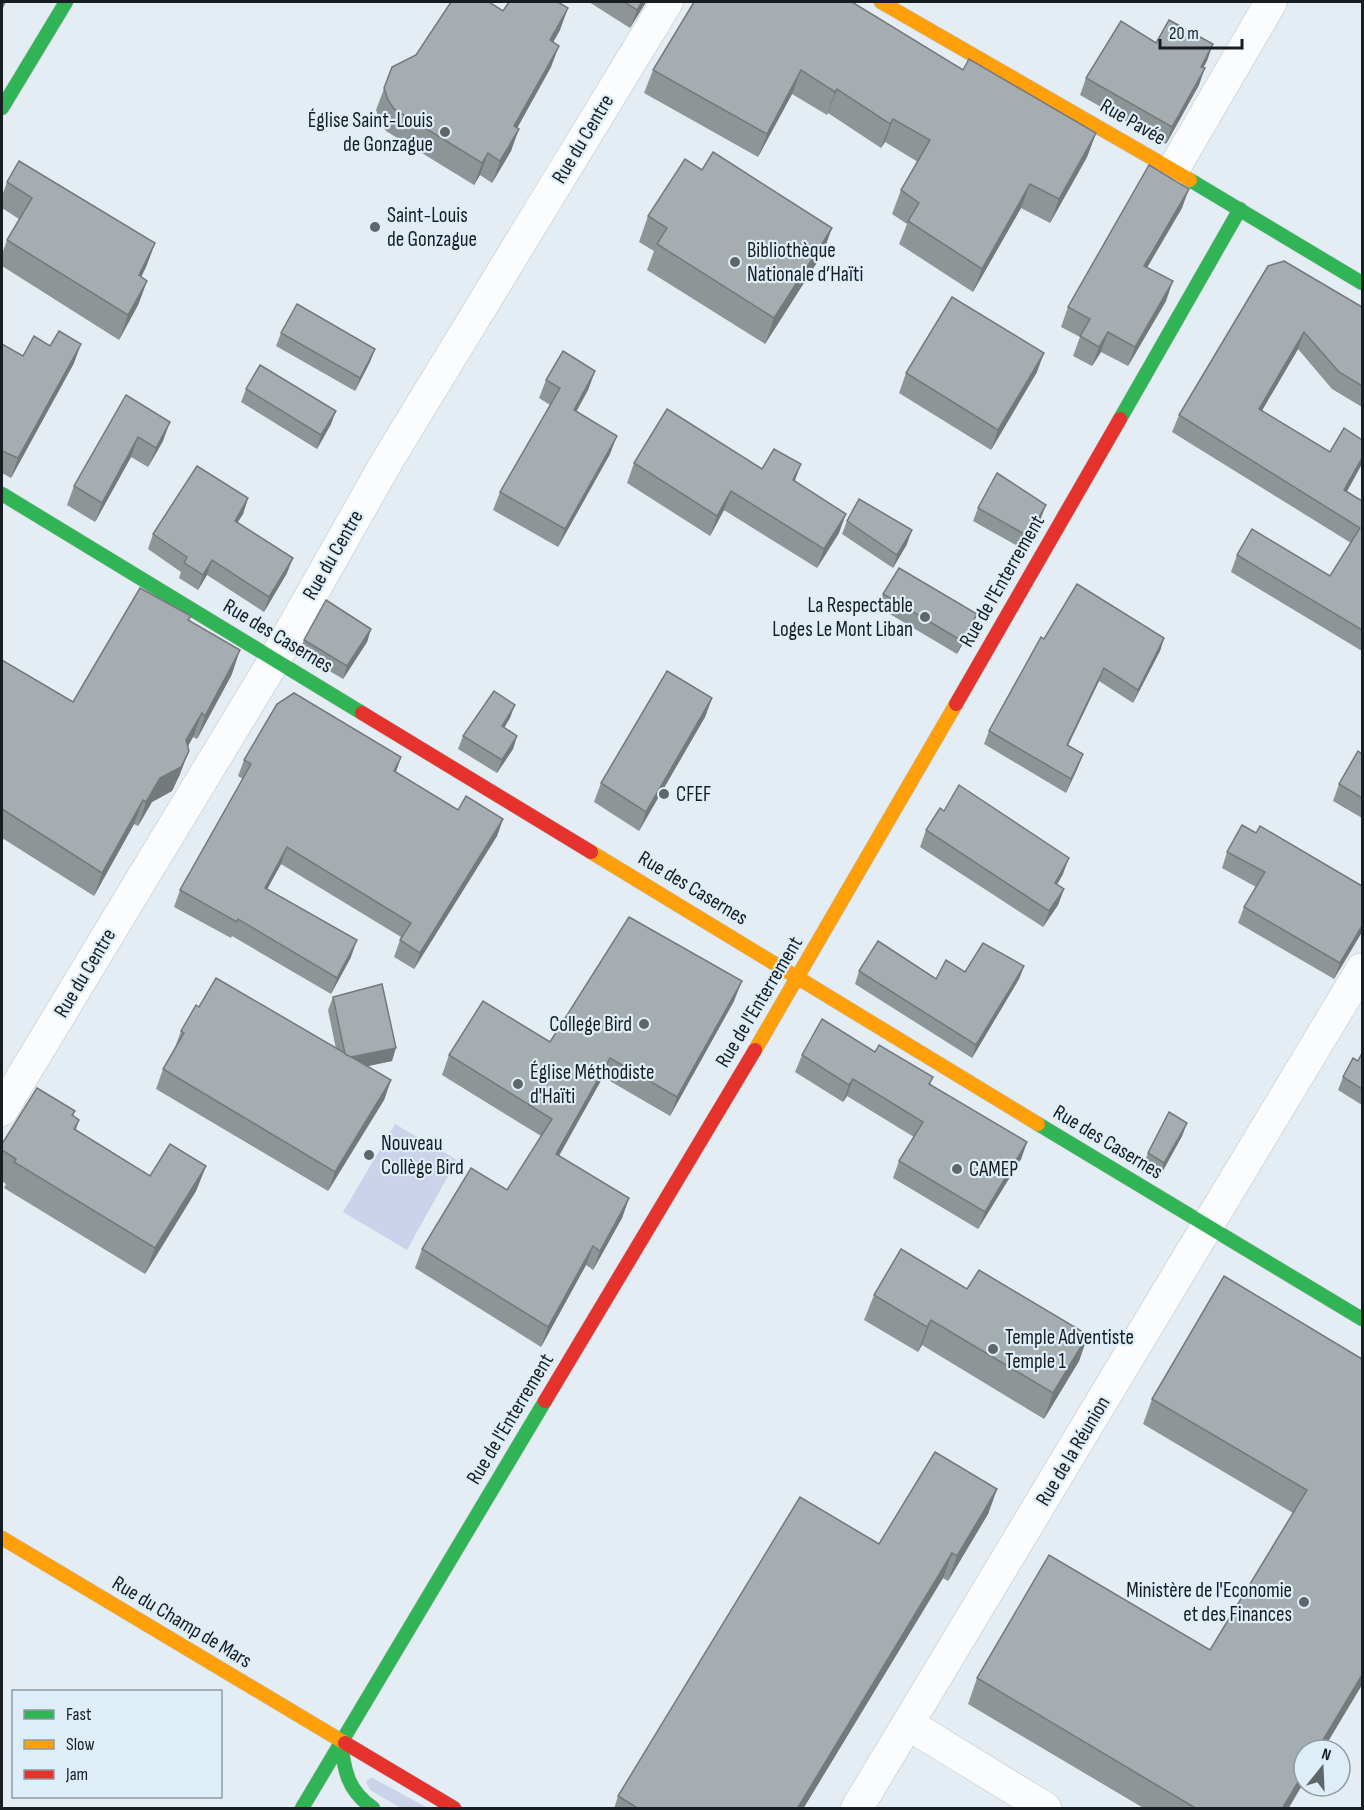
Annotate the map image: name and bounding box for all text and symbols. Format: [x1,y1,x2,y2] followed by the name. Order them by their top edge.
[1160,12,1242,50] scale bar
[1169,23,1199,44] text: 20 m
[547,90,619,188] street label: Rue du Centre
[1096,93,1170,151] street label: Rue Pavée
[308,108,433,157] place label: Église Saint-Louis de Gonzague
[438,125,452,139] marker: Église Saint-Louis de Gonzague
[387,203,477,252] place label: Saint-Louis de Gonzague
[368,220,382,234] marker: Saint-Louis de Gonzague
[747,238,863,287] place label: Bibliothèque Nationale d’Haïti
[728,255,742,269] marker: Bibliothèque Nationale d’Haïti
[297,506,369,604] street label: Rue du Centre
[954,511,1050,651] street label: Rue de l'Enterrement
[772,593,913,642] place label: La Respectable Loges Le Mont Liban
[219,594,337,678] street label: Rue des Casernes
[918,610,932,624] marker: La Respectable Loges Le Mont Liban
[676,782,711,807] place label: CFEF
[657,787,671,801] marker: CFEF
[634,846,752,930] street label: Rue des Casernes
[49,924,121,1022] street label: Rue du Centre
[710,932,808,1072] street label: Rue de l'Enterrement
[549,1012,632,1037] place label: College Bird
[637,1017,651,1031] marker: College Bird
[530,1060,654,1109] place label: Église Méthodiste d'Haïti
[511,1077,525,1091] marker: Église Méthodiste d'Haïti
[1049,1100,1167,1184] street label: Rue des Casernes
[381,1131,464,1180] place label: Nouveau Collège Bird
[362,1148,376,1162] marker: Nouveau Collège Bird
[969,1157,1018,1182] place label: CAMEP
[950,1162,964,1176] marker: CAMEP
[1005,1325,1134,1374] place label: Temple Adventiste Temple 1
[986,1342,1000,1356] marker: Temple Adventiste Temple 1
[461,1349,559,1489] street label: Rue de l'Enterrement
[1031,1392,1115,1510] street label: Rue de la Réunion
[108,1571,256,1673] street label: Rue du Champ de Mars
[1126,1578,1292,1627] place label: Ministère de l'Economie et des Finances
[1297,1595,1311,1609] marker: Ministère de l'Economie et des Finances
[12,1690,222,1798] legend
[66,1704,92,1725] text: Fast
[66,1734,95,1755] text: Slow
[1292,1738,1352,1798] north arrow
[1319,1745,1333,1766] text: N
[65,1764,88,1785] text: Jam

